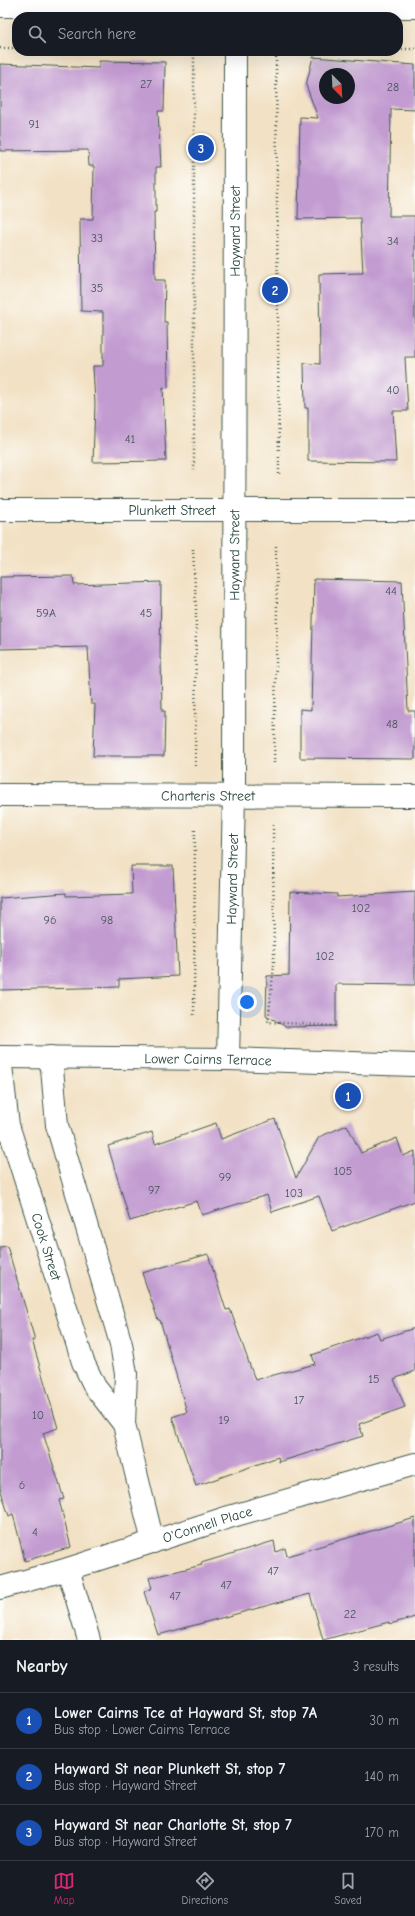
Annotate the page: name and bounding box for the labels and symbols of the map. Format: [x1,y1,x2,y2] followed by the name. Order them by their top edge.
[319,68,355,104] north arrow
[140,77,152,91] house number: 27
[387,80,399,94] house number: 28
[28,117,40,131] house number: 91
[188,133,214,163] pin: 3
[226,184,243,277] street label: Hayward Street
[91,231,103,245] house number: 33
[387,234,399,248] house number: 34
[262,275,288,305] pin: 2
[91,281,103,295] house number: 35
[386,383,400,397] house number: 40
[125,432,136,446] house number: 41
[128,502,217,519] street label: Plunkett Street
[226,508,243,601] street label: Hayward Street
[385,584,397,598] house number: 44
[36,606,56,620] house number: 59A
[140,606,152,620] house number: 45
[386,717,398,731] house number: 48
[161,787,256,804] street label: Charteris Street
[223,832,242,925] street label: Hayward Street
[352,901,370,915] house number: 102
[44,913,56,927] house number: 96
[101,913,113,927] house number: 98
[316,949,334,963] house number: 102
[237,992,257,1012] your location
[144,1050,272,1069] street label: Lower Cairns Terrace
[335,1081,361,1111] pin: 1
[334,1164,352,1178] house number: 105
[219,1170,231,1184] house number: 99
[148,1183,160,1197] house number: 97
[285,1186,303,1200] house number: 103
[28,1211,65,1283] street label: Cook Street
[368,1372,380,1386] house number: 15
[294,1393,305,1407] house number: 17
[32,1408,44,1422] house number: 10
[218,1413,230,1427] house number: 19
[19,1478,25,1492] house number: 6
[160,1502,254,1546] street label: O'Connell Place
[32,1525,38,1539] house number: 4
[267,1564,279,1578] house number: 47
[220,1578,232,1592] house number: 47
[169,1589,181,1603] house number: 47
[344,1607,356,1621] house number: 22

